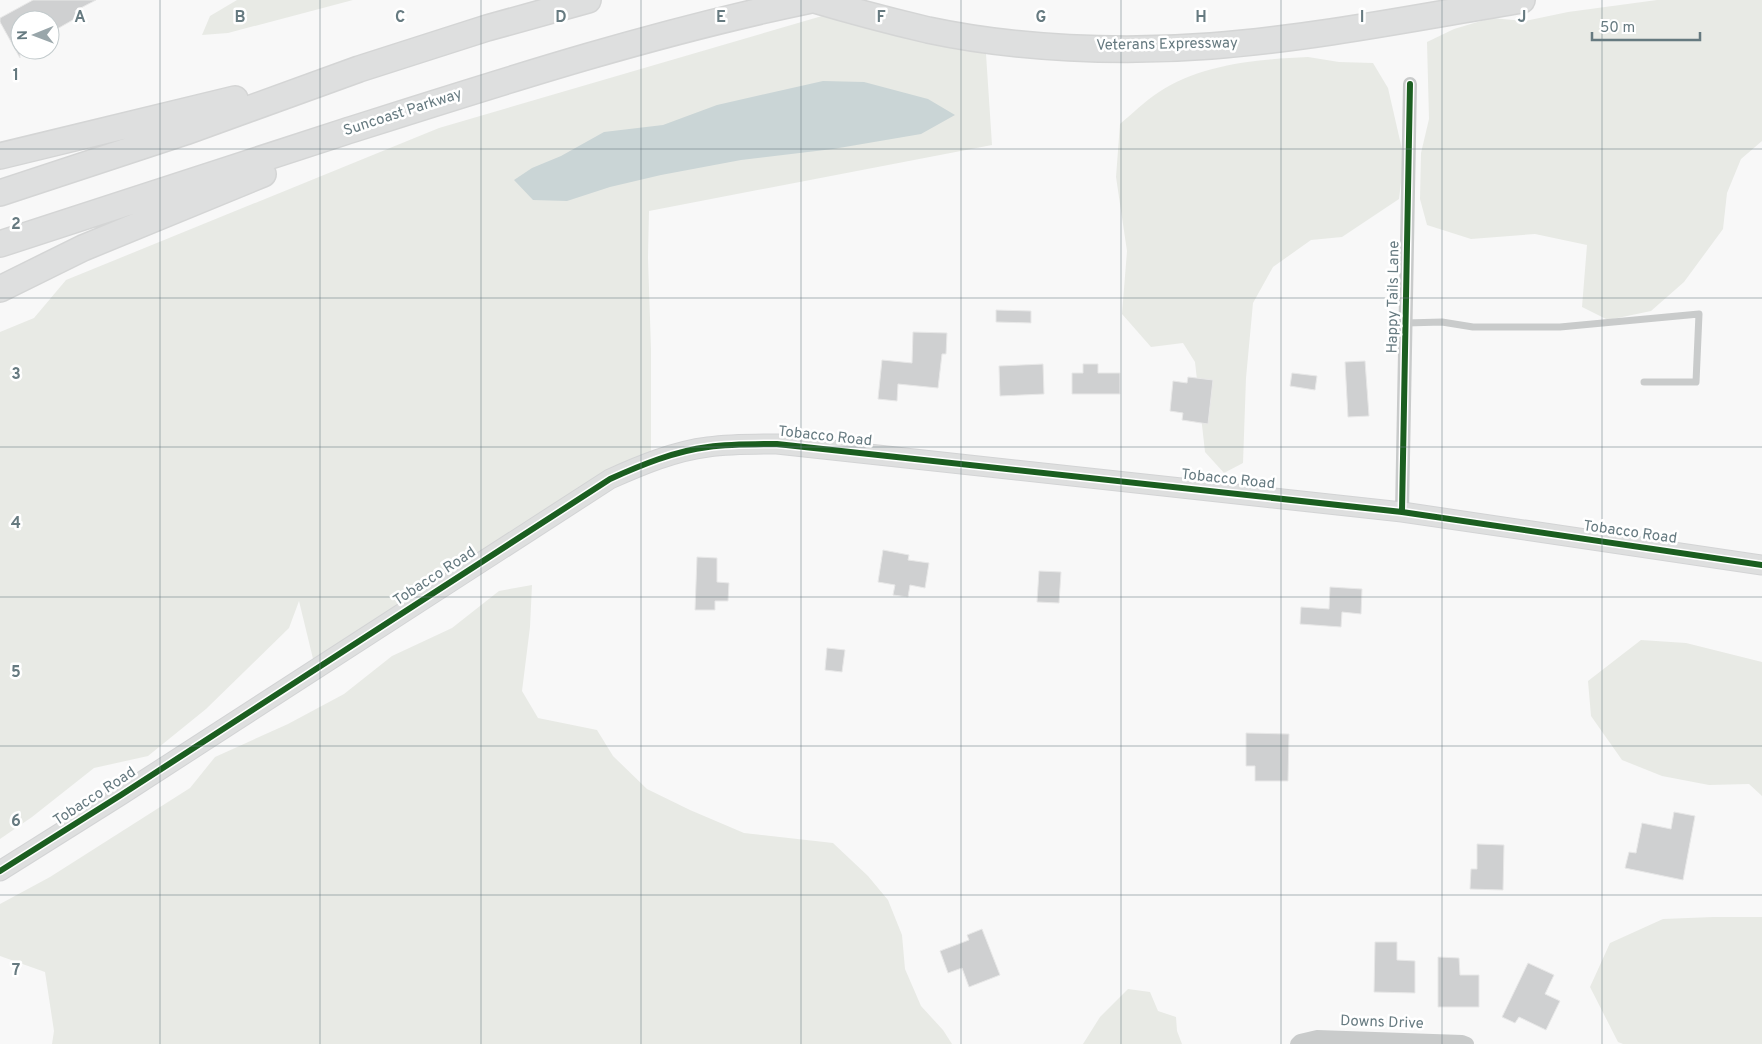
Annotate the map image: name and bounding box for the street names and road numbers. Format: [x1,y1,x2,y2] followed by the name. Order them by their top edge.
[1096,34,1238,56] street label: Veterans Expressway
[341,85,465,141] street label: Suncoast Parkway
[1384,240,1404,354] street label: Happy Tails Lane
[777,423,873,451] street label: Tobacco Road
[1180,466,1276,494] street label: Tobacco Road
[1582,517,1678,549] street label: Tobacco Road
[390,543,480,611] street label: Tobacco Road
[50,763,140,831] street label: Tobacco Road
[1340,1012,1424,1034] street label: Downs Drive

